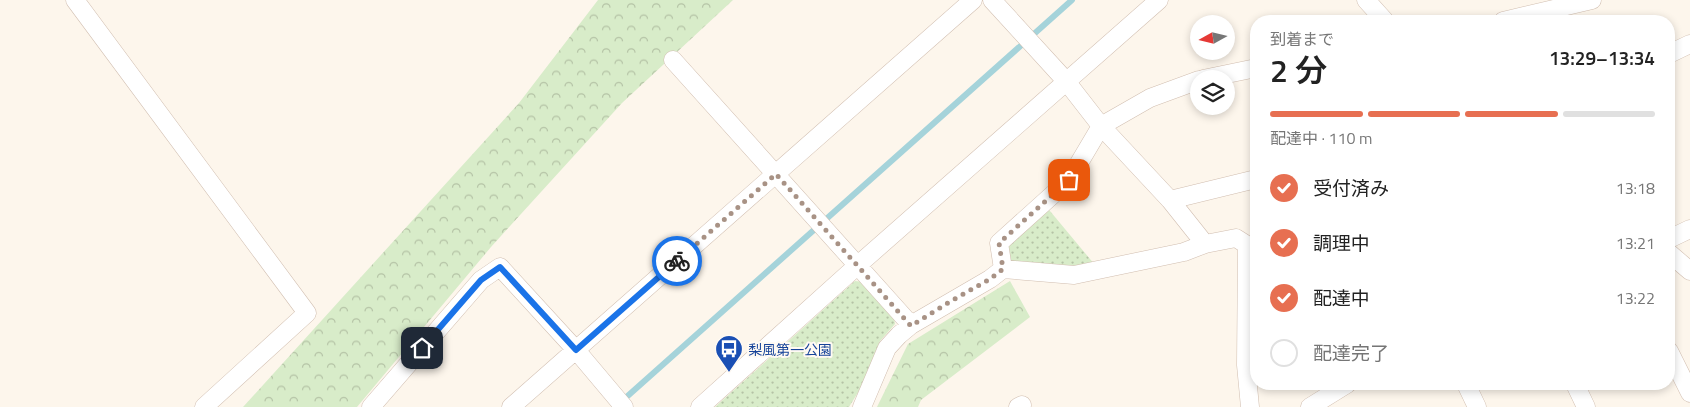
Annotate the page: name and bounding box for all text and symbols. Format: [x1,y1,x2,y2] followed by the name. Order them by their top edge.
[1190,15,1235,60] north arrow
[1190,15,1235,115] map controls
[1270,27,1334,51] text: 到着まで
[1549,43,1655,72] text: 13:29–13:34
[1270,46,1327,94] text: 2 分
[1190,70,1235,115] button: layers
[1270,126,1372,150] text: 配達中 · 110 m
[1048,159,1090,201] pin
[1055,166,1083,194] icon: bag
[1313,173,1389,202] text: 受付済み
[1270,174,1298,202] icon: check
[1616,176,1655,200] text: 13:18
[1313,228,1370,257] text: 調理中
[1270,229,1298,257] icon: check
[1616,231,1655,255] text: 13:21
[652,236,702,286] courier
[663,247,691,275] icon: bike
[1313,283,1370,312] text: 配達中
[1270,284,1298,312] icon: check
[1616,286,1655,310] text: 13:22
[401,327,443,369] pin
[408,334,436,362] icon: home
[714,334,744,373] bus stop icon: 梨風第一公園
[1313,338,1389,367] text: 配達完了
[748,339,832,360] place label: 梨風第一公園

